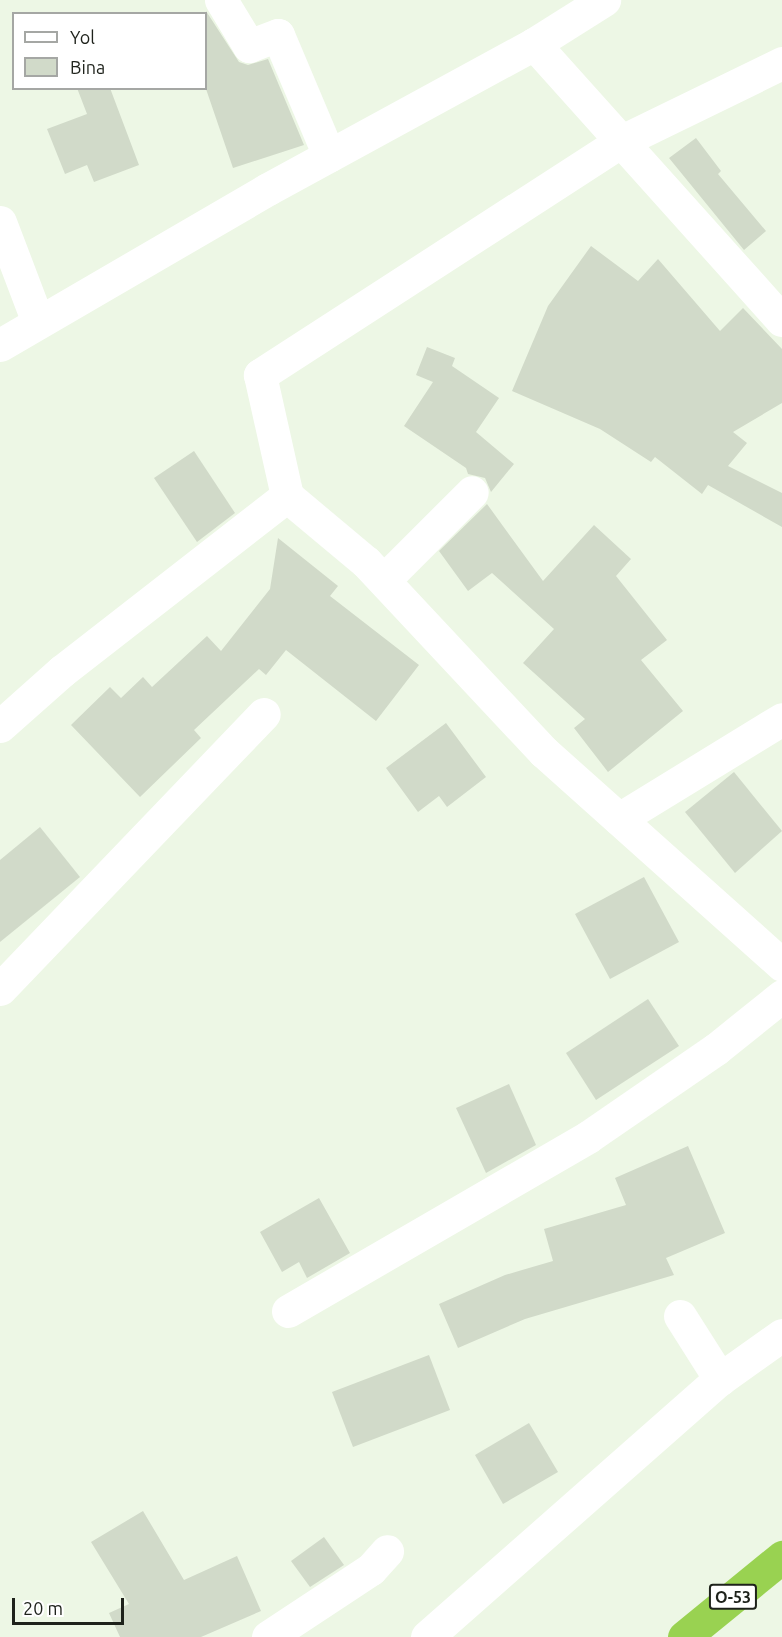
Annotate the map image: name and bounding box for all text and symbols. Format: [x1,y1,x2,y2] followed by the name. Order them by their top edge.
[12,12,207,90] legend
[70,27,95,47] text: Yol
[70,57,105,77] text: Bina
[708,1584,758,1610] road number: O-53
[15,1586,128,1624] scale bar
[23,1598,63,1618] text: 20 m

